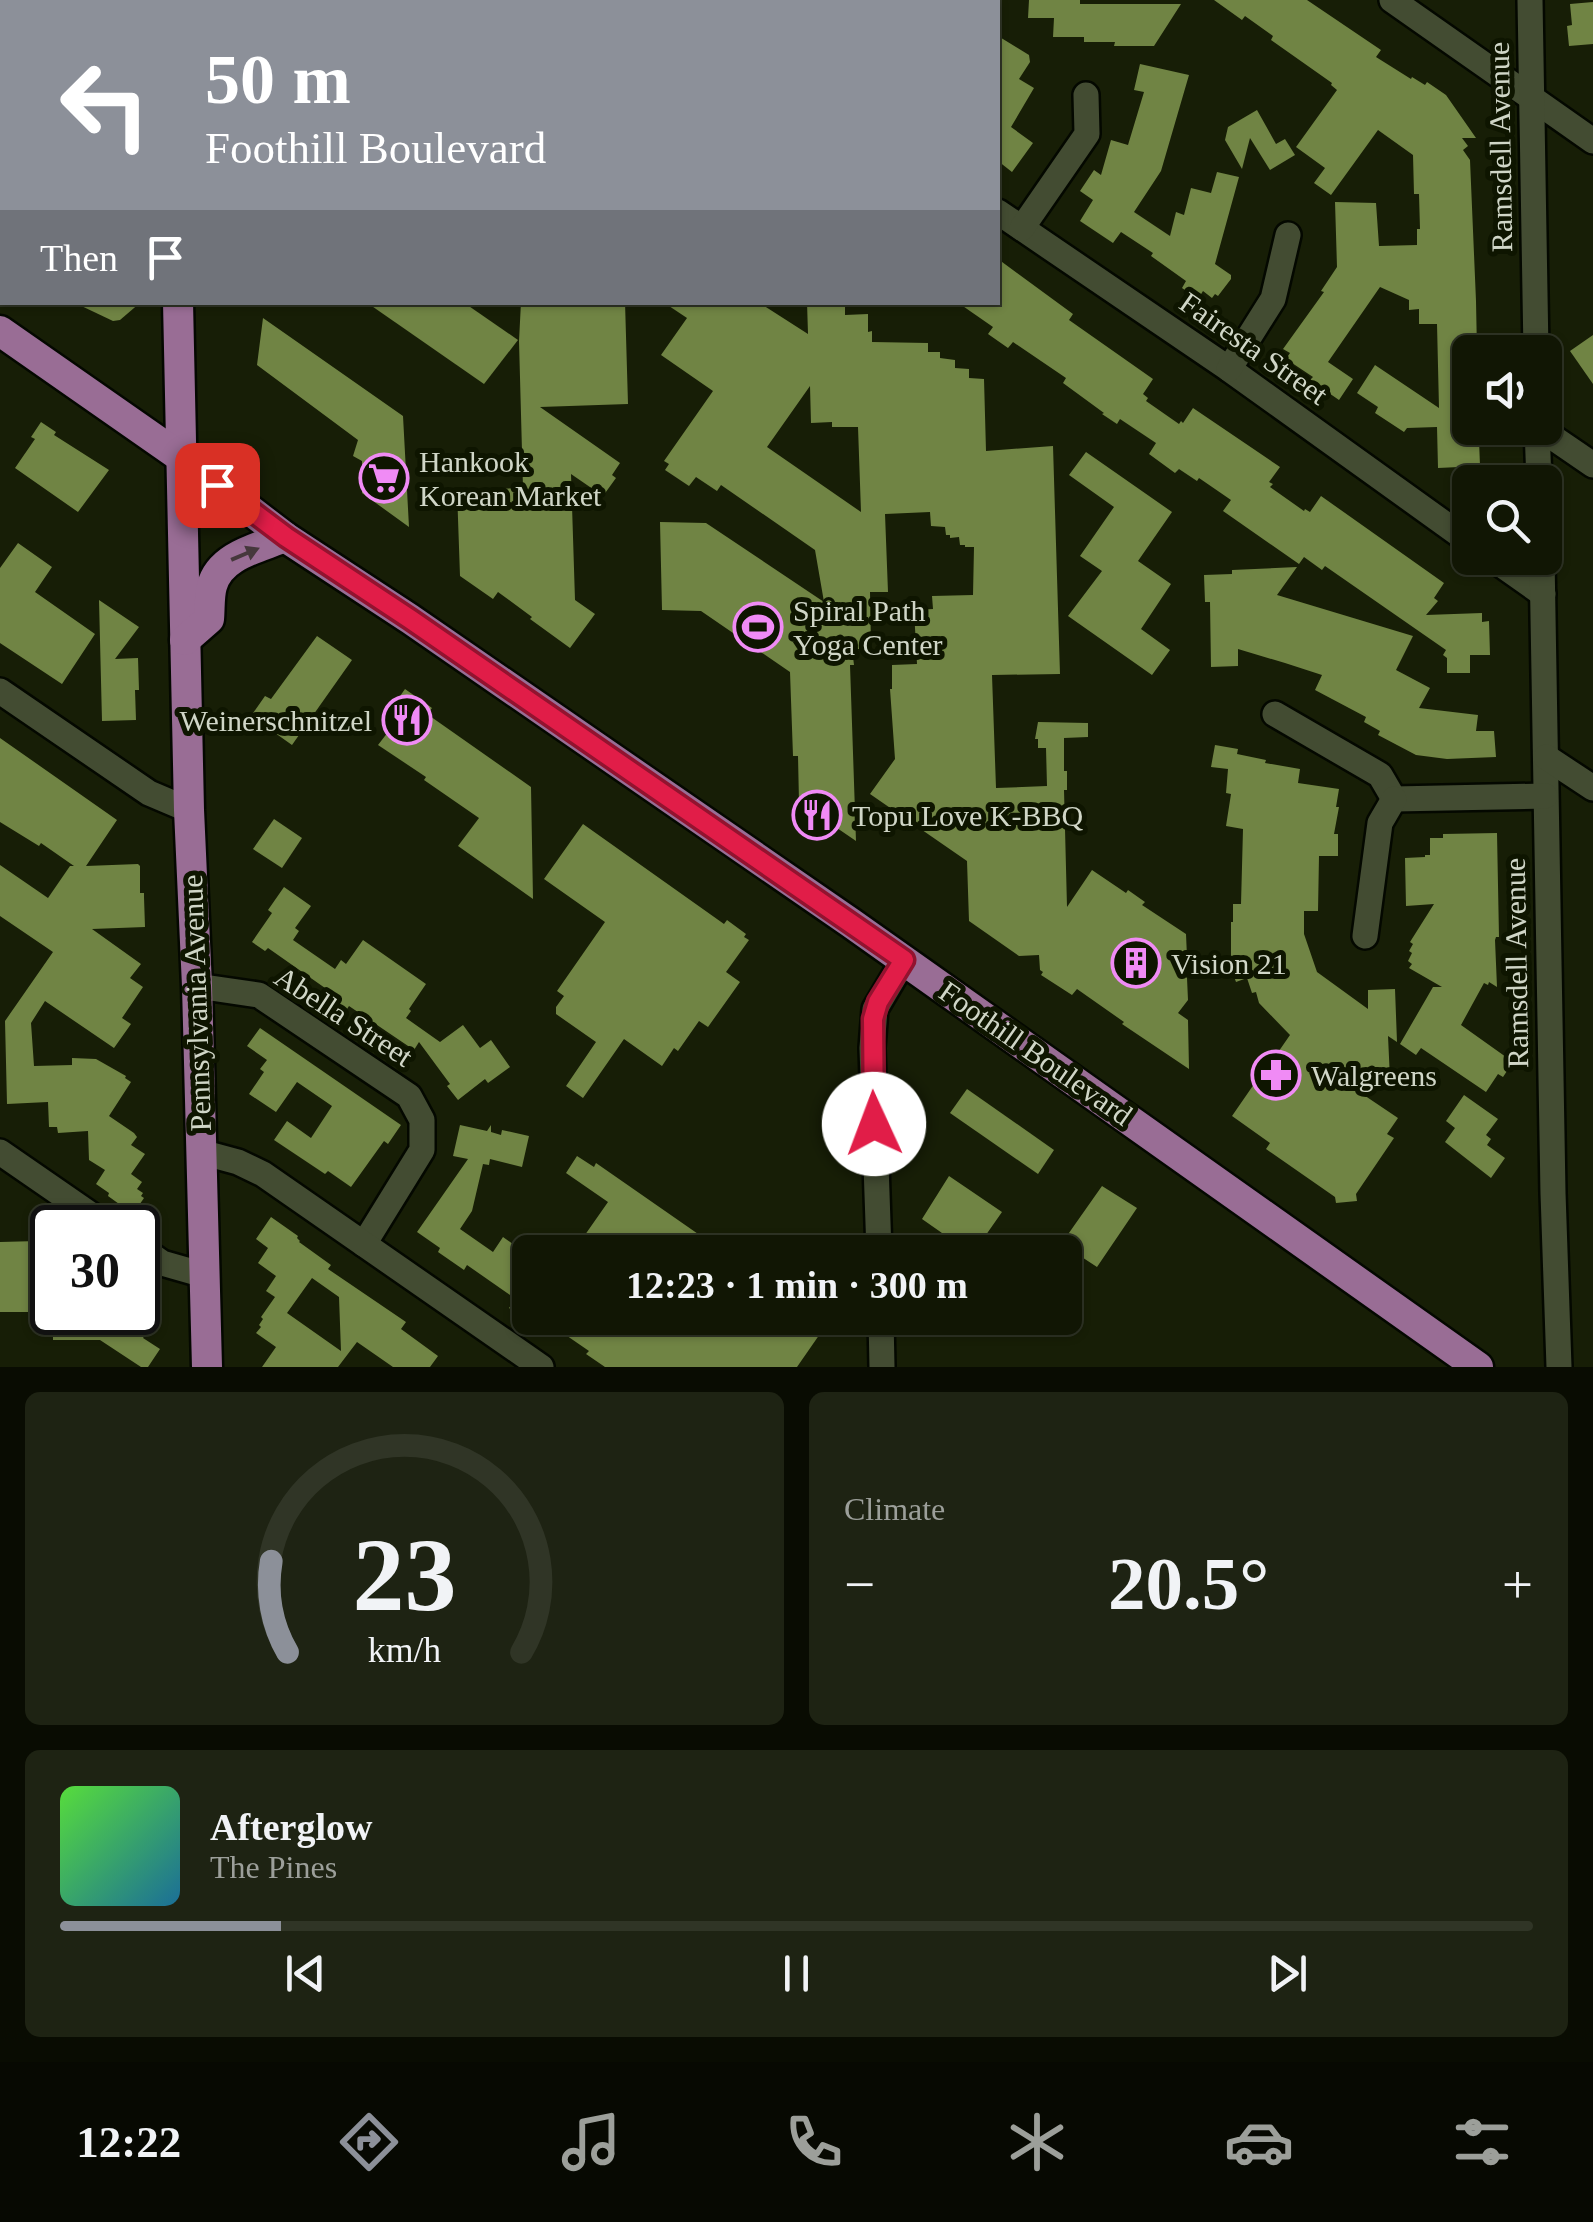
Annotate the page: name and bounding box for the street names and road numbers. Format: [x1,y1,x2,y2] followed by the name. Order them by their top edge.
[1482,42,1518,252] street label: Ramsdell Avenue
[1174,285,1335,411] street label: Fairesta Street
[1498,858,1534,1068] street label: Ramsdell Avenue
[175,874,217,1132] street label: Pennsylvania Avenue
[269,959,420,1073] street label: Abella Street
[933,974,1139,1132] street label: Foothill Boulevard

